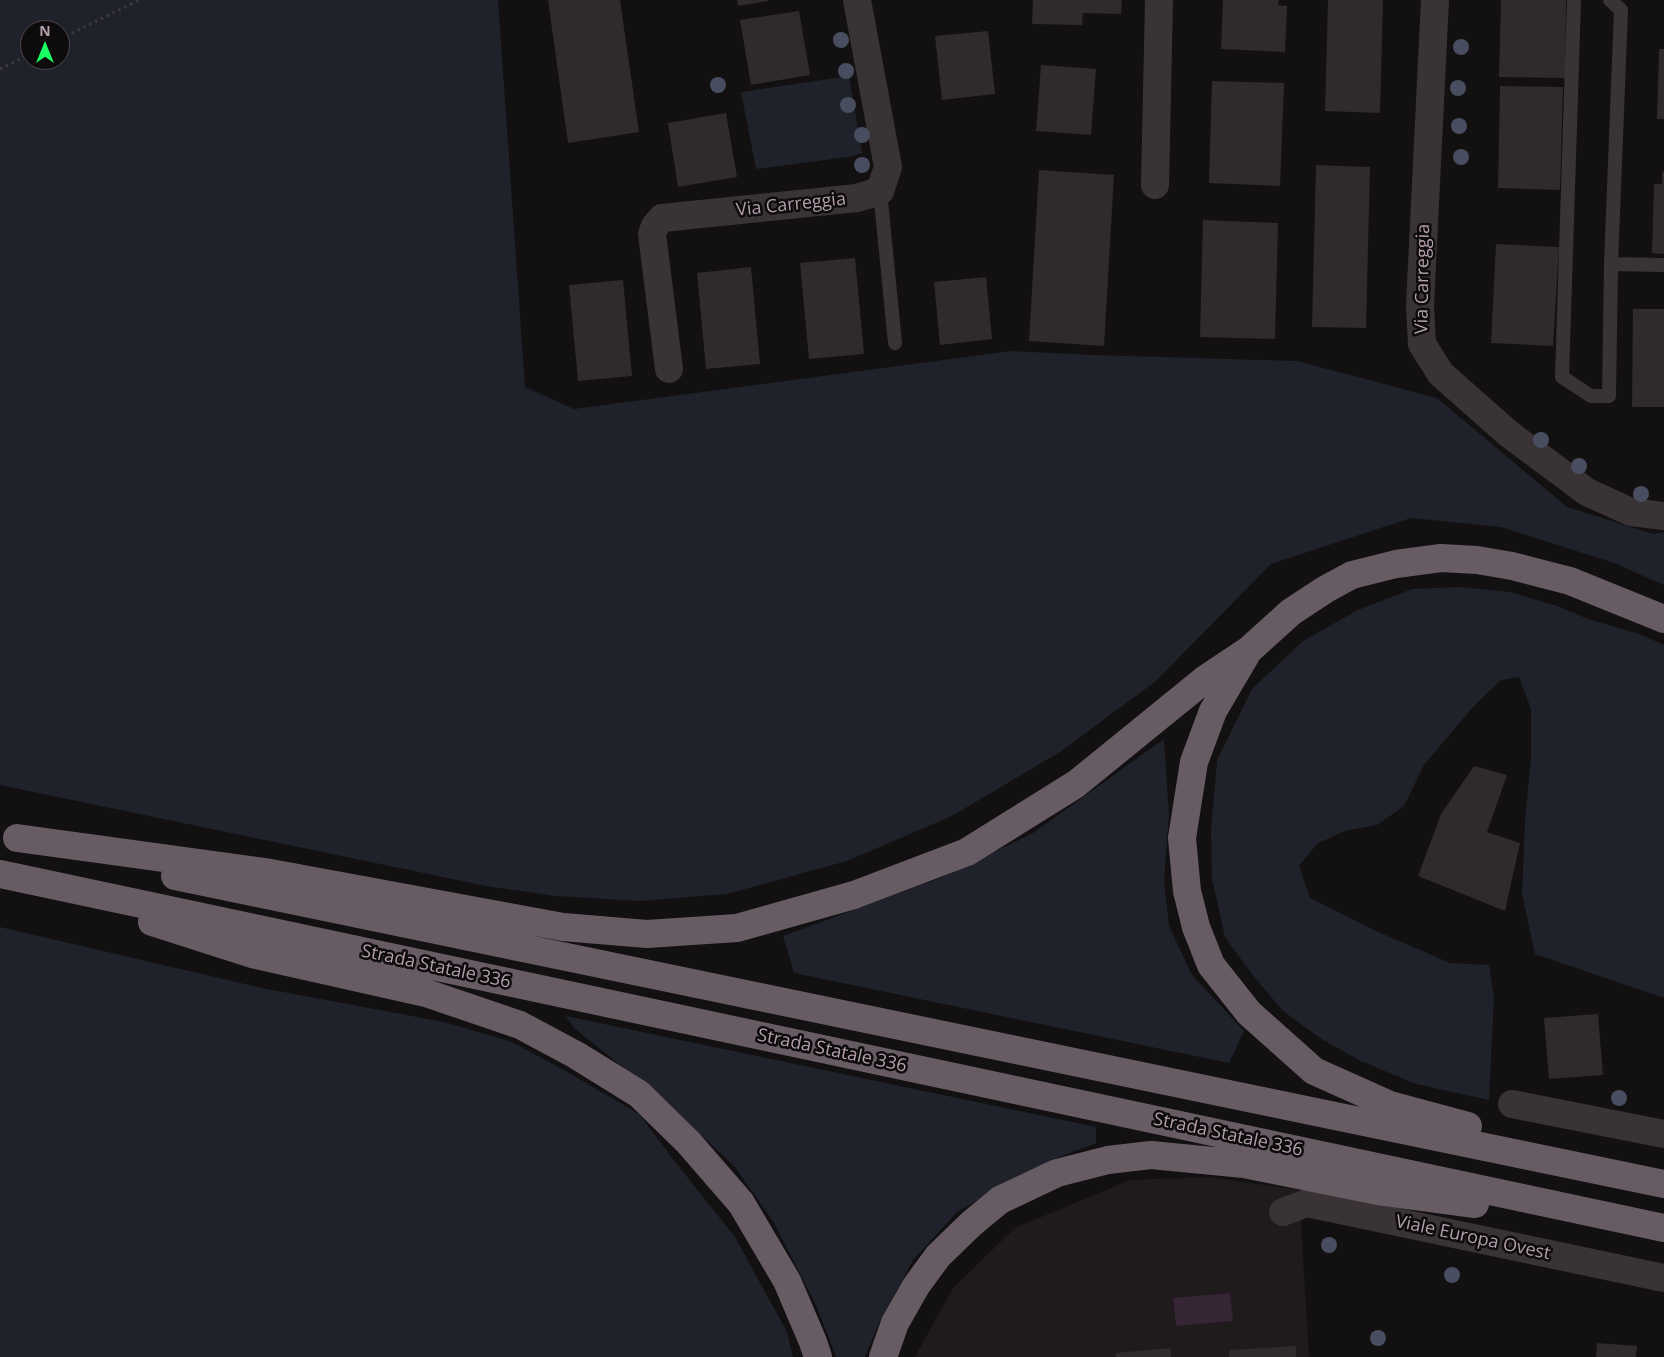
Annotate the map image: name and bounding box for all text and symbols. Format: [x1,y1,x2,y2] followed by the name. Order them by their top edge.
[20,20,70,70] north arrow
[39,21,51,40] text: N
[735,188,847,222] street label: Via Carreggia
[1411,224,1435,334] street label: Via Carreggia
[359,941,513,993] street label: Strada Statale 336
[755,1025,909,1077] street label: Strada Statale 336
[1151,1109,1305,1161] street label: Strada Statale 336
[1394,1211,1552,1265] street label: Viale Europa Ovest

